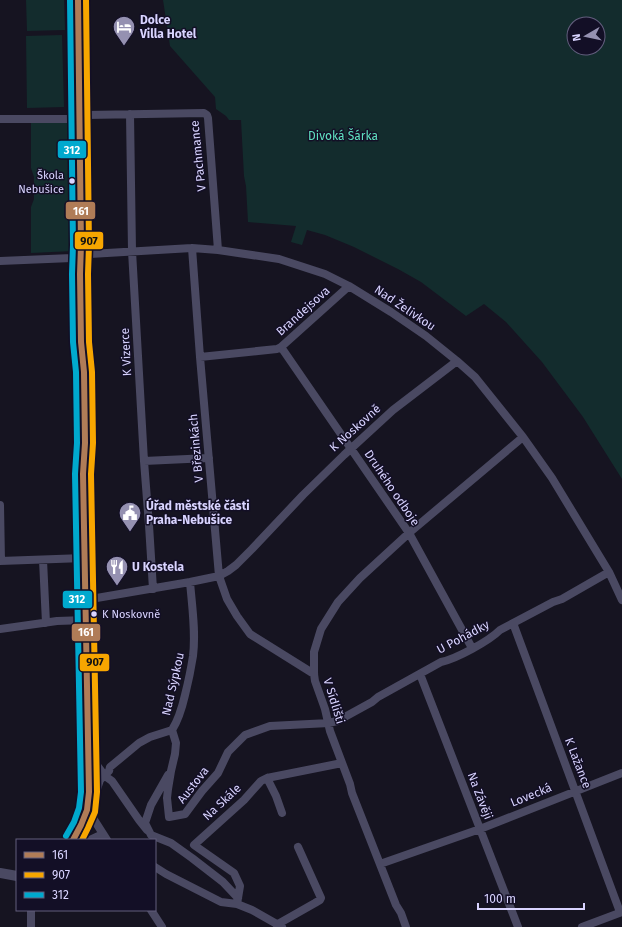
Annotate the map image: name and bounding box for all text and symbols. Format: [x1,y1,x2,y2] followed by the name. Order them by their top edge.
[139,13,197,41] place label: Dolce Villa Hotel
[111,14,137,47] hotel icon: Dolce Villa Hotel
[566,16,606,56] north arrow
[570,33,584,42] text: N
[187,120,209,192] street label: V Pachmance
[308,128,378,143] park label: Divoká Šárka
[57,140,87,159] line badge: 312
[63,144,80,157] text: 312
[18,168,64,196] place label: Škola Nebušice
[67,176,77,186] marker: Škola Nebušice
[65,201,96,220] line badge: 161
[73,205,89,218] text: 161
[74,231,104,250] line badge: 907
[80,235,98,248] text: 907
[372,282,439,334] street label: Nad Želivkou
[273,283,333,339] street label: Brandejsova
[118,328,134,376] street label: K Vizerce
[327,402,383,454] street label: K Noskovně
[186,413,206,483] street label: V Březinkách
[361,447,423,529] street label: Druhého odboje
[146,497,250,527] place label: Úřad městské části Praha-Nebušice
[117,500,143,533] public building icon: Úřad městské části Praha-Nebušice
[104,554,130,587] restaurant icon: U Kostela
[132,560,184,574] place label: U Kostela
[62,590,93,609] line badge: 312
[68,593,85,606] text: 312
[102,608,160,621] place label: K Noskovně
[89,609,99,619] marker: K Noskovně
[434,617,492,657] street label: U Pohádky
[71,623,101,642] line badge: 161
[78,626,94,639] text: 161
[159,651,187,717] street label: Nad Sýpkou
[79,653,110,672] line badge: 907
[86,656,104,669] text: 907
[320,676,348,726] street label: V Sídlišti
[562,736,594,790] street label: K Lažance
[174,764,212,806] street label: Austova
[465,770,495,822] street label: Na Závěji
[508,780,554,810] street label: Lovecká
[200,781,244,823] street label: Na Skále
[16,839,156,911] legend
[52,848,68,862] text: 161
[52,868,70,882] text: 907
[478,885,584,911] scale bar
[52,888,69,902] text: 312
[484,892,516,906] text: 100 m

